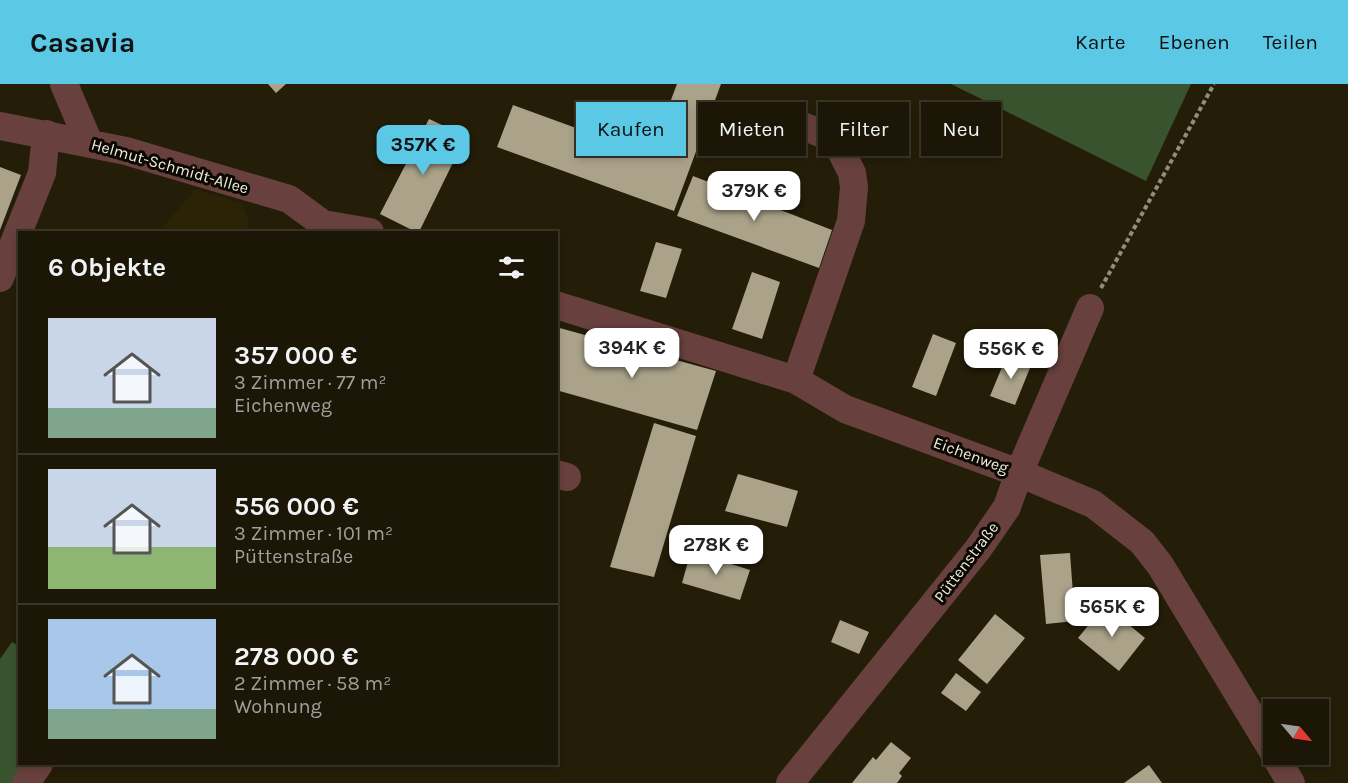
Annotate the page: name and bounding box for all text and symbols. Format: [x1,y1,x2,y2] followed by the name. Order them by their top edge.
[30,26,135,59] text: Casavia
[1075,30,1126,54] text: Karte
[1159,30,1230,54] text: Ebenen
[1263,30,1318,54] text: Teilen
[576,102,686,156] chip: Kaufen
[698,102,806,156] chip: Mieten
[818,102,909,156] chip: Filter
[921,102,1001,156] chip: Neu
[374,125,472,176] pin: 357K €
[391,133,455,156] text: 357K €
[89,134,251,198] street label: Helmut-Schmidt-Allee
[705,171,803,222] pin: 379K €
[721,179,787,202] text: 379K €
[495,251,528,284] icon: filters
[48,252,166,283] text: 6 Objekte
[583,328,681,379] pin: 394K €
[962,329,1060,380] pin: 556K €
[598,336,666,359] text: 394K €
[978,337,1044,360] text: 556K €
[234,340,357,371] text: 357 000 €
[96,342,168,414] icon: home
[234,371,387,394] text: 3 Zimmer · 77 m²
[234,394,332,417] text: Eichenweg
[931,433,1011,477] street label: Eichenweg
[234,491,359,522] text: 556 000 €
[96,493,168,565] icon: home
[930,518,1002,606] street label: Püttenstraße
[234,522,393,545] text: 3 Zimmer · 101 m²
[667,525,765,576] pin: 278K €
[683,533,749,556] text: 278K €
[234,545,353,568] text: Püttenstraße
[1063,587,1161,638] pin: 565K €
[1079,595,1145,618] text: 565K €
[234,641,358,672] text: 278 000 €
[96,643,168,715] icon: home
[234,672,391,695] text: 2 Zimmer · 58 m²
[234,695,322,718] text: Wohnung
[1263,699,1329,765] north arrow
[1263,699,1329,765] map controls

